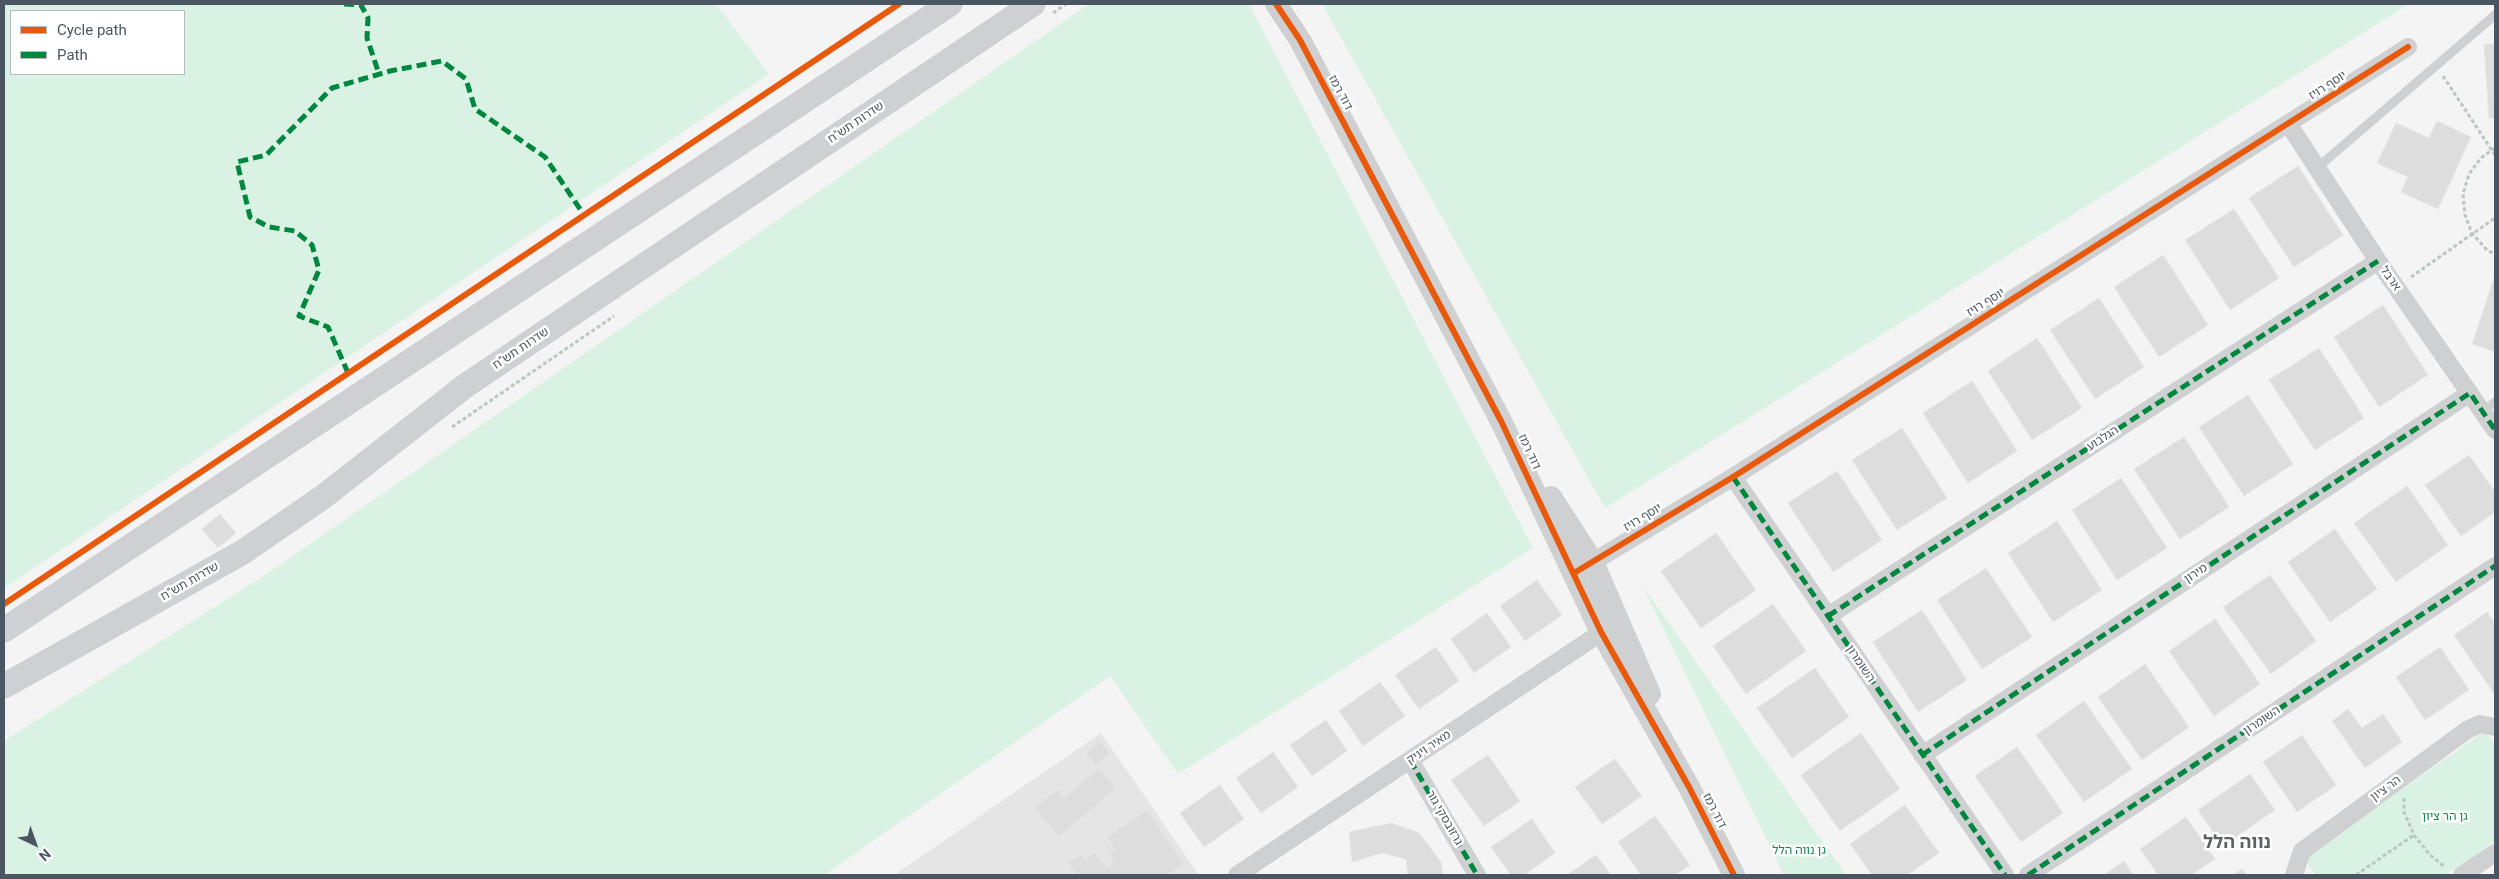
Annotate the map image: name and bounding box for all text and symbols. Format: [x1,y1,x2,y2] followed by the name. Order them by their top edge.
[10,10,185,75] legend
[57,21,127,39] text: Cycle path
[57,46,88,64] text: Path
[2306,68,2350,104] street label: יוסף רויז
[1325,73,1355,113] street label: דוד רמז
[825,99,887,147] street label: שדרות תש"ח
[2376,264,2404,294] street label: ארבל
[1964,286,2008,320] street label: יוסף רויז
[490,325,552,373] street label: שדרות תש"ח
[2084,423,2122,455] street label: הגלבוע
[1515,432,1543,472] street label: דוד רמז
[1621,501,1665,535] street label: יוסף רויז
[158,560,222,604] street label: שדרות תש"ח
[2182,561,2210,587] street label: מירון
[1842,643,1878,685] street label: השומרון
[2241,703,2283,739] street label: השומרון
[1404,728,1454,768] street label: מאיר ויניק
[2368,773,2404,805] street label: הר ציון
[1423,788,1465,848] street label: גרזובסקי גור
[1699,791,1729,831] street label: דוד רמז
[2422,810,2468,824] park label: גן הר ציון
[10,819,60,869] north arrow
[2203,832,2271,854] district label: נווה הלל
[1772,844,1826,858] park label: גן נווה הלל
[36,846,54,864] text: N

